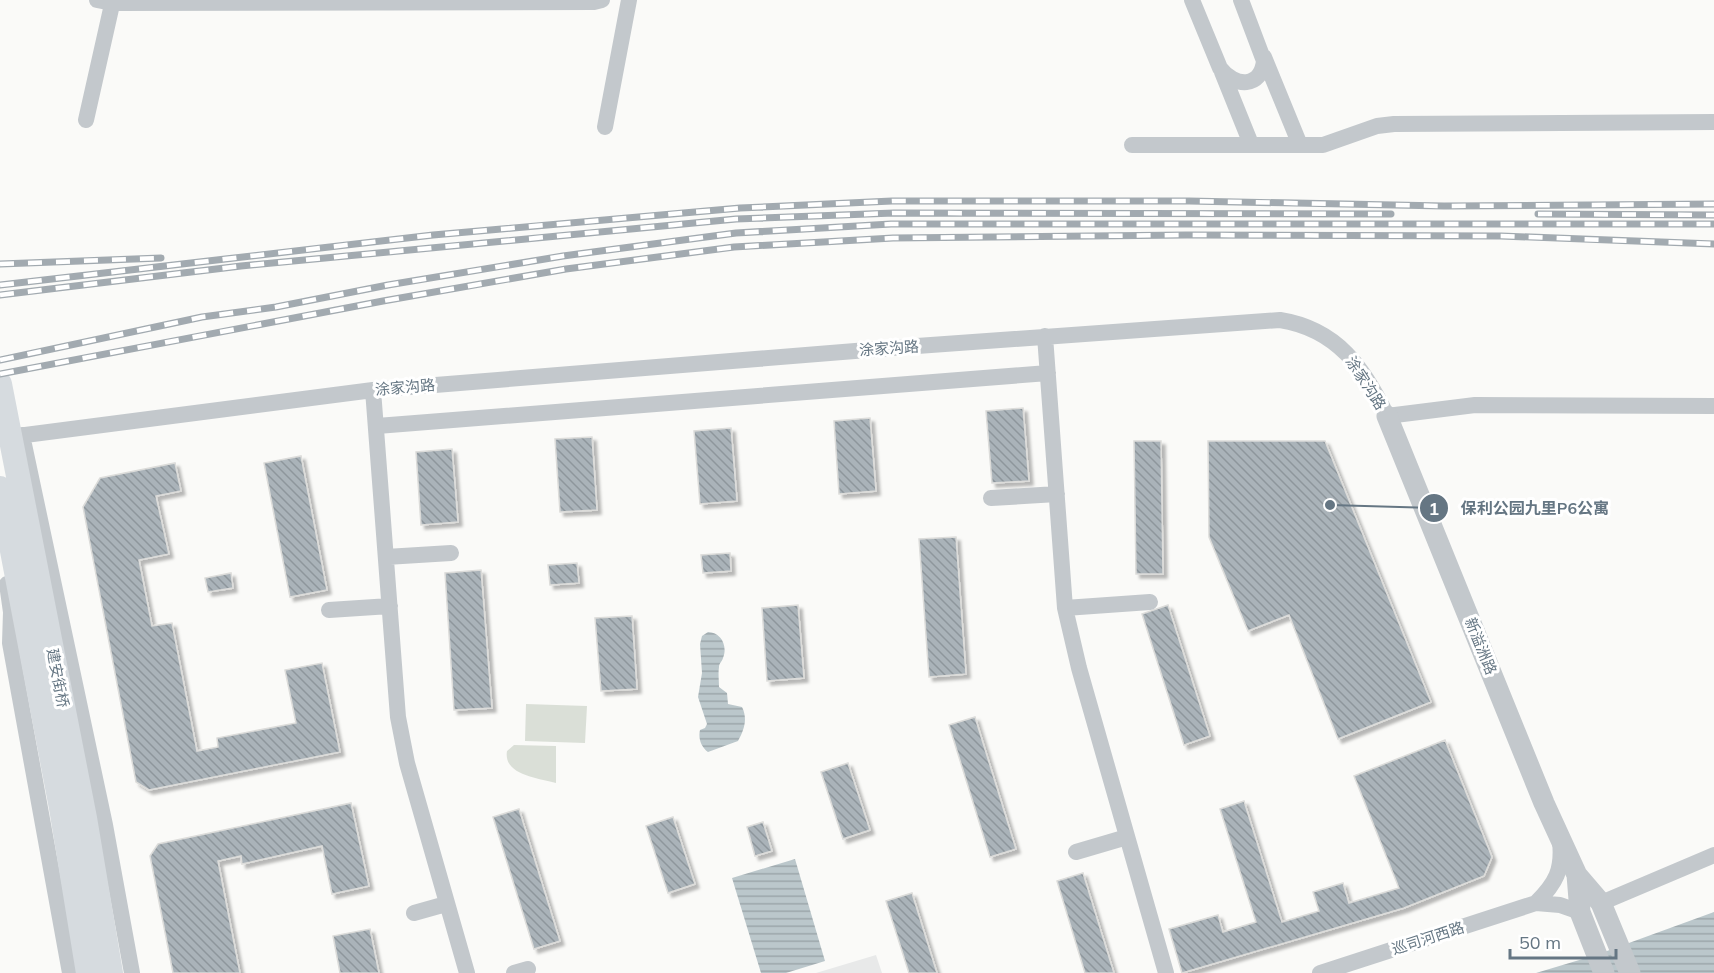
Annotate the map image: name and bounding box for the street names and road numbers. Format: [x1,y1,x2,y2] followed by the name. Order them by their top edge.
[858,336,920,360] street label: 涂家沟路
[1342,353,1390,413] street label: 涂家沟路
[374,375,436,399] street label: 涂家沟路
[1461,615,1501,677] street label: 新溢洲路
[43,647,73,709] street label: 建安街桥
[1389,917,1467,959] street label: 巡司河西路

